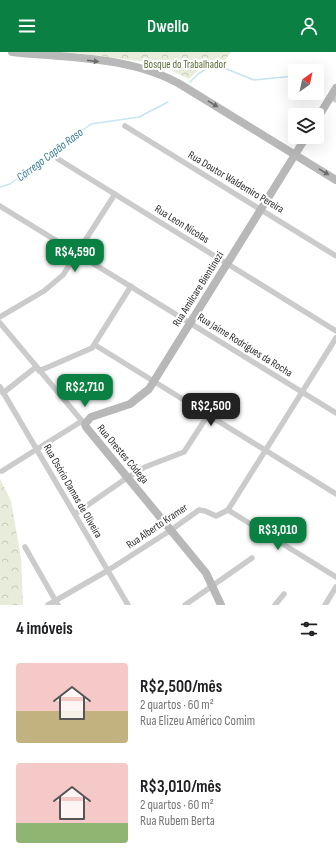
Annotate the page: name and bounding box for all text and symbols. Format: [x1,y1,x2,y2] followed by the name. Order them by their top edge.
[16,15,38,37] icon: menu
[298,15,320,37] icon: person
[147,16,189,37] text: Dwello
[87,57,99,64] one-way arrow
[144,58,226,71] park label: Bosque do Trabalhador
[288,64,324,100] north arrow
[288,64,324,144] map controls
[207,101,219,108] one-way arrow
[288,108,324,144] button: layers
[14,125,86,185] water label: Córrego Capão Raso
[186,148,286,216] street label: Rua Doutor Waldemiro Pereira
[318,169,330,176] one-way arrow
[152,202,212,246] street label: Rua Leon Nícolas
[38,239,112,273] pin: R$4,590
[55,244,95,260] text: R$4,590
[170,249,226,329] street label: Rua Amilcare Bientinezi
[195,311,295,379] street label: Rua Jaime Rodrigues da Rocha
[48,374,122,408] pin: R$2,710
[66,379,104,395] text: R$2,710
[174,393,248,427] pin: R$2,500
[191,398,231,414] text: R$2,500
[95,422,151,486] street label: Rua Orestes Códega
[41,442,105,540] street label: Rua Osório Damas de Oliveira
[124,501,190,551] street label: Rua Alberto Kramer
[241,517,315,551] pin: R$3,010
[258,522,298,538] text: R$3,010
[298,618,320,640] icon: filters
[16,619,73,639] text: 4 imóveis
[140,677,222,697] text: R$2,500/mês
[48,679,96,727] icon: home
[140,697,214,713] text: 2 quartos · 60 m²
[140,713,255,729] text: Rua Elizeu Américo Comim
[140,777,221,797] text: R$3,010/mês
[48,779,96,827] icon: home
[140,797,214,813] text: 2 quartos · 60 m²
[140,813,215,829] text: Rua Rubem Berta

